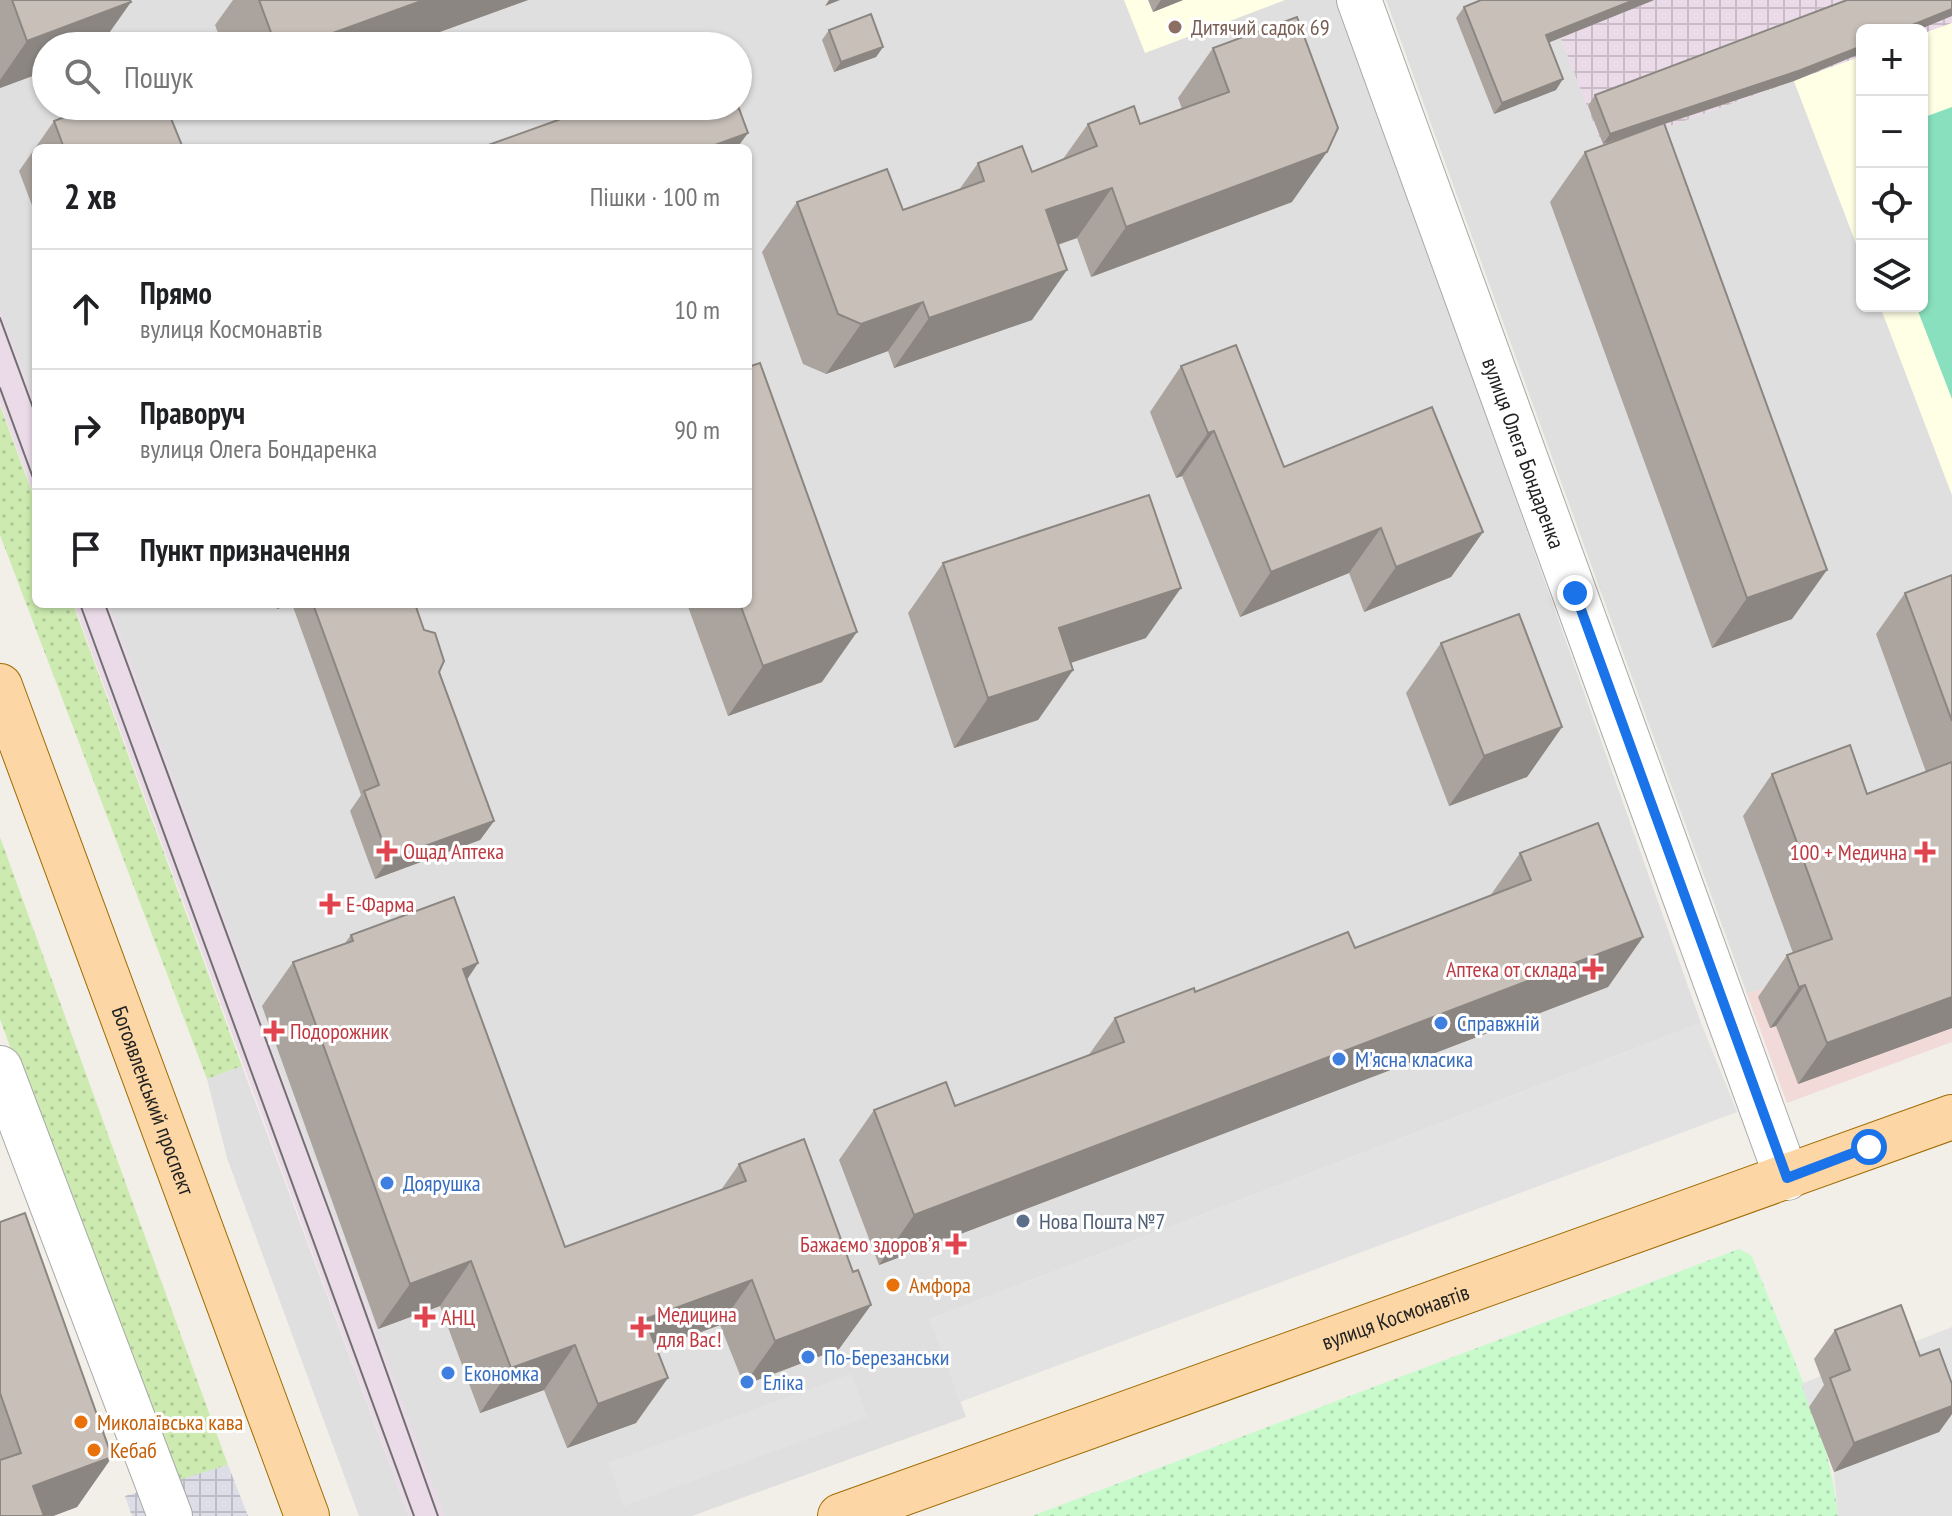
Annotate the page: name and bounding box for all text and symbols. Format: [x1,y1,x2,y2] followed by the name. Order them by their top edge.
[1191,13,1330,41] place label: Дитячий садок 69
[1166,18,1184,36] marker: Дитячий садок 69
[1856,24,1928,312] map controls
[1856,24,1928,96] button: +
[32,32,752,120] search box
[60,54,104,98] icon: search
[124,57,193,96] text: Пошук
[1856,96,1928,168] button: −
[1856,168,1928,240] button: locate
[64,174,116,218] text: 2 хв
[590,180,720,213] text: Пішки · 100 m
[1856,240,1928,312] button: layers
[140,273,212,312] text: Прямо
[64,287,108,331] icon: ahead
[674,293,720,326] text: 10 m
[140,312,322,345] text: вулиця Космонавтів
[1476,354,1571,552] street label: вулиця Олега Бондаренка
[140,393,245,432] text: Праворуч
[64,407,108,451] icon: right
[674,413,720,446] text: 90 m
[140,432,377,465] text: вулиця Олега Бондаренка
[64,527,108,571] icon: arrive
[140,530,350,569] text: Пункт призначення
[1557,575,1593,611] route end
[403,837,504,865] place label: Ощад Аптека
[1790,838,1907,866] place label: 100 + Медична
[1914,841,1936,863] marker: 100 + Медична
[378,842,396,860] marker: Ощад Аптека
[346,890,414,918] place label: Е-Фарма
[321,895,339,913] marker: Е-Фарма
[1446,955,1577,983] place label: Аптека от склада
[1584,960,1602,978] marker: Аптека от склада
[106,1002,201,1200] street label: Богоявленський проспект
[1457,1009,1540,1037] place label: Справжній
[1432,1014,1450,1032] marker: Справжній
[290,1017,389,1045] place label: Подорожник
[265,1022,283,1040] marker: Подорожник
[1355,1045,1473,1073] place label: М'ясна класика
[1330,1050,1348,1068] marker: М'ясна класика
[1851,1129,1887,1165] route start
[403,1169,481,1197] place label: Доярушка
[378,1174,396,1192] marker: Доярушка
[1039,1207,1165,1235] place label: Нова Пошта №7
[1014,1212,1032,1230] marker: Нова Пошта №7
[800,1230,940,1258] place label: Бажаємо здоровʼя
[947,1235,965,1253] marker: Бажаємо здоровʼя
[909,1271,971,1299] place label: Амфора
[884,1276,902,1294] marker: Амфора
[1318,1277,1473,1356] street label: вулиця Космонавтів
[657,1300,737,1353] place label: Медицина для Вас!
[441,1303,475,1331] place label: АНЦ
[416,1308,434,1326] marker: АНЦ
[632,1318,650,1336] marker: Медицина для Вас!
[824,1343,949,1371] place label: По-Березанськи
[799,1348,817,1366] marker: По-Березанськи
[464,1359,539,1387] place label: Економка
[439,1364,457,1382] marker: Економка
[763,1368,803,1396] place label: Еліка
[738,1373,756,1391] marker: Еліка
[97,1408,243,1436] place label: Миколаївська кава
[72,1413,90,1431] marker: Миколаївська кава
[110,1436,157,1464] place label: Кебаб
[85,1441,103,1459] marker: Кебаб

